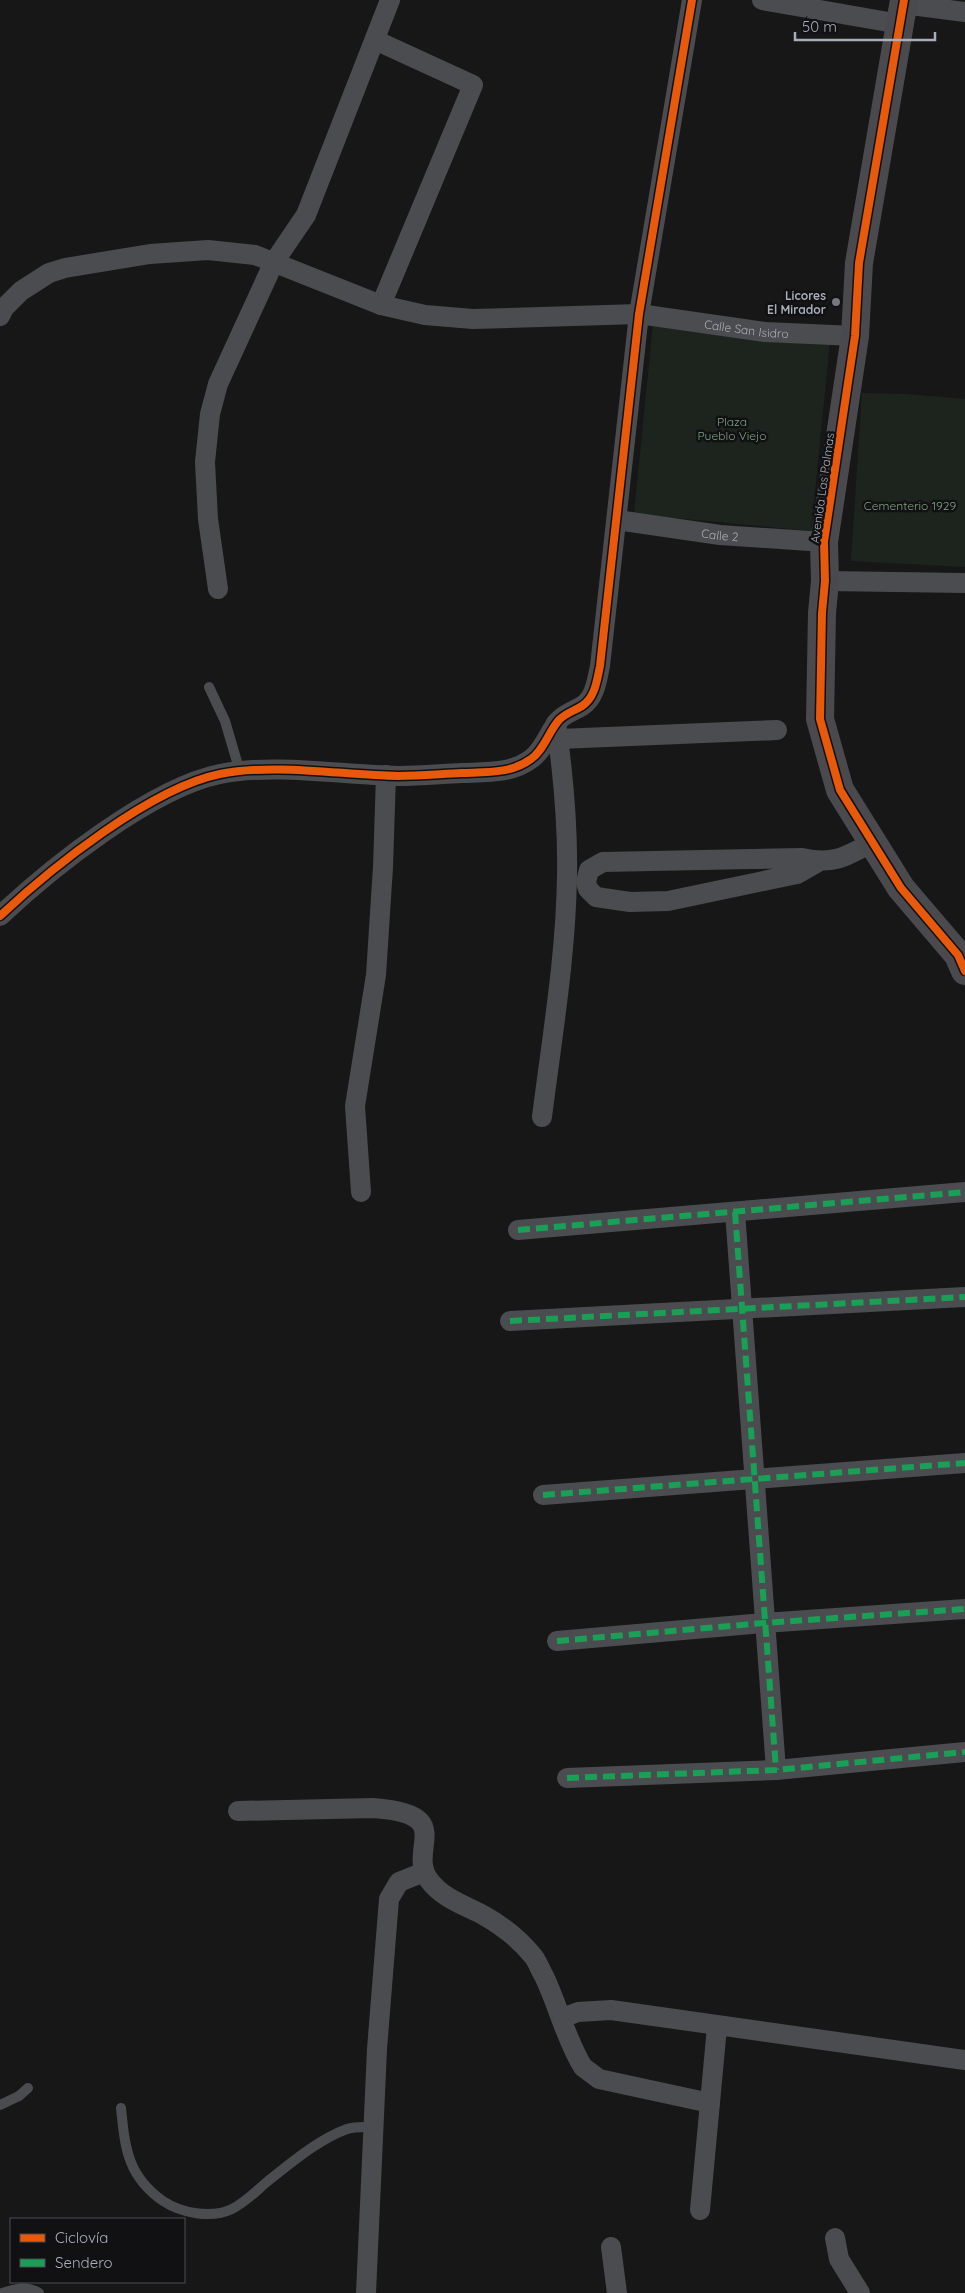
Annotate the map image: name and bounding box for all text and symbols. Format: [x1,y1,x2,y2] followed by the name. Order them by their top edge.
[795,10,935,42] scale bar
[802,17,837,36] text: 50 m
[767,288,826,317] place label: Licores El Mirador
[830,296,842,308] marker: Licores El Mirador
[703,316,789,341] street label: Calle San Isidro
[698,414,766,443] park label: Plaza Pueblo Viejo
[807,431,837,544] street label: Avenida Las Palmas
[864,498,956,513] park label: Cementerio 1929
[700,525,739,544] street label: Calle 2
[10,2218,185,2283] legend
[55,2228,108,2247] text: Ciclovía
[55,2253,113,2272] text: Sendero

